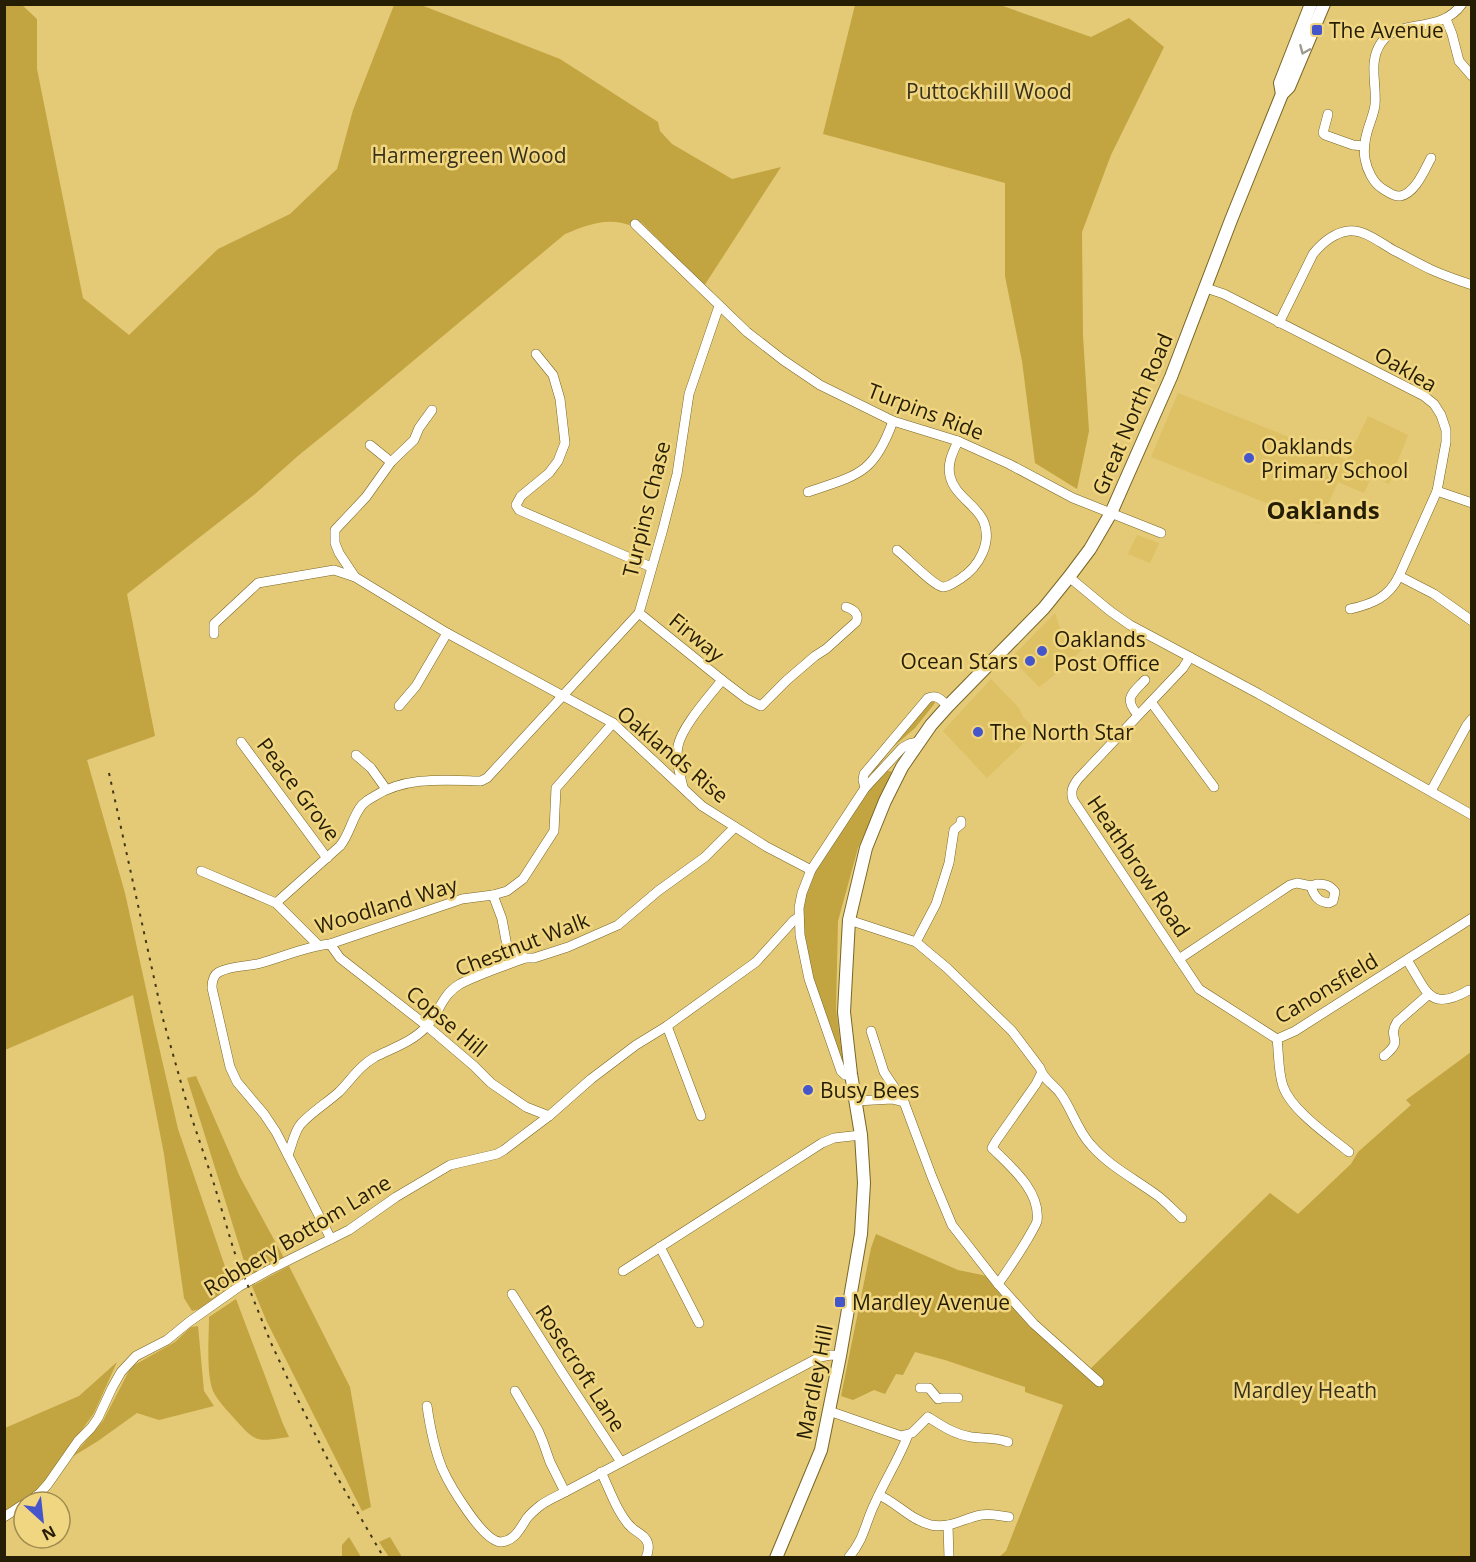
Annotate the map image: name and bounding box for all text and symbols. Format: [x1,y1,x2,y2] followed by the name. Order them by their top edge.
[1329,16,1444,44] place label: The Avenue
[1310,23,1324,37] marker: The Avenue
[1299,44,1311,55] one-way arrow
[906,77,1072,105] park label: Puttockhill Wood
[372,141,566,169] park label: Harmergreen Wood
[1085,329,1179,499] street label: Great North Road
[1370,340,1442,398] street label: Oaklea
[864,376,988,446] street label: Turpins Ride
[1261,432,1408,484] place label: Oaklands Primary School
[616,438,676,580] street label: Turpins Chase
[1242,451,1256,465] marker: Oaklands Primary School
[1266,493,1380,526] district label: Oaklands
[664,606,731,668] street label: Firway
[1054,625,1160,677] place label: Oaklands Post Office
[1035,644,1049,658] marker: Oaklands Post Office
[901,647,1018,675] place label: Ocean Stars
[1023,654,1037,668] marker: Ocean Stars
[611,699,735,809] street label: Oaklands Rise
[990,718,1134,746] place label: The North Star
[971,725,985,739] marker: The North Star
[251,732,347,846] street label: Peace Grove
[1081,790,1197,942] street label: Heathbrow Road
[311,870,461,940] street label: Woodland Way
[451,906,593,982] street label: Chestnut Walk
[1269,946,1383,1030] street label: Canonsfield
[401,979,493,1063] street label: Copse Hill
[820,1076,920,1104] place label: Busy Bees
[801,1083,815,1097] marker: Busy Bees
[198,1168,396,1302] street label: Robbery Bottom Lane
[852,1288,1010,1316] place label: Mardley Avenue
[833,1295,847,1309] marker: Mardley Avenue
[530,1299,632,1437] street label: Rosecroft Lane
[789,1322,839,1442] street label: Mardley Hill
[1233,1376,1377,1404] park label: Mardley Heath
[12,1490,72,1550] north arrow
[38,1521,60,1546] text: N

